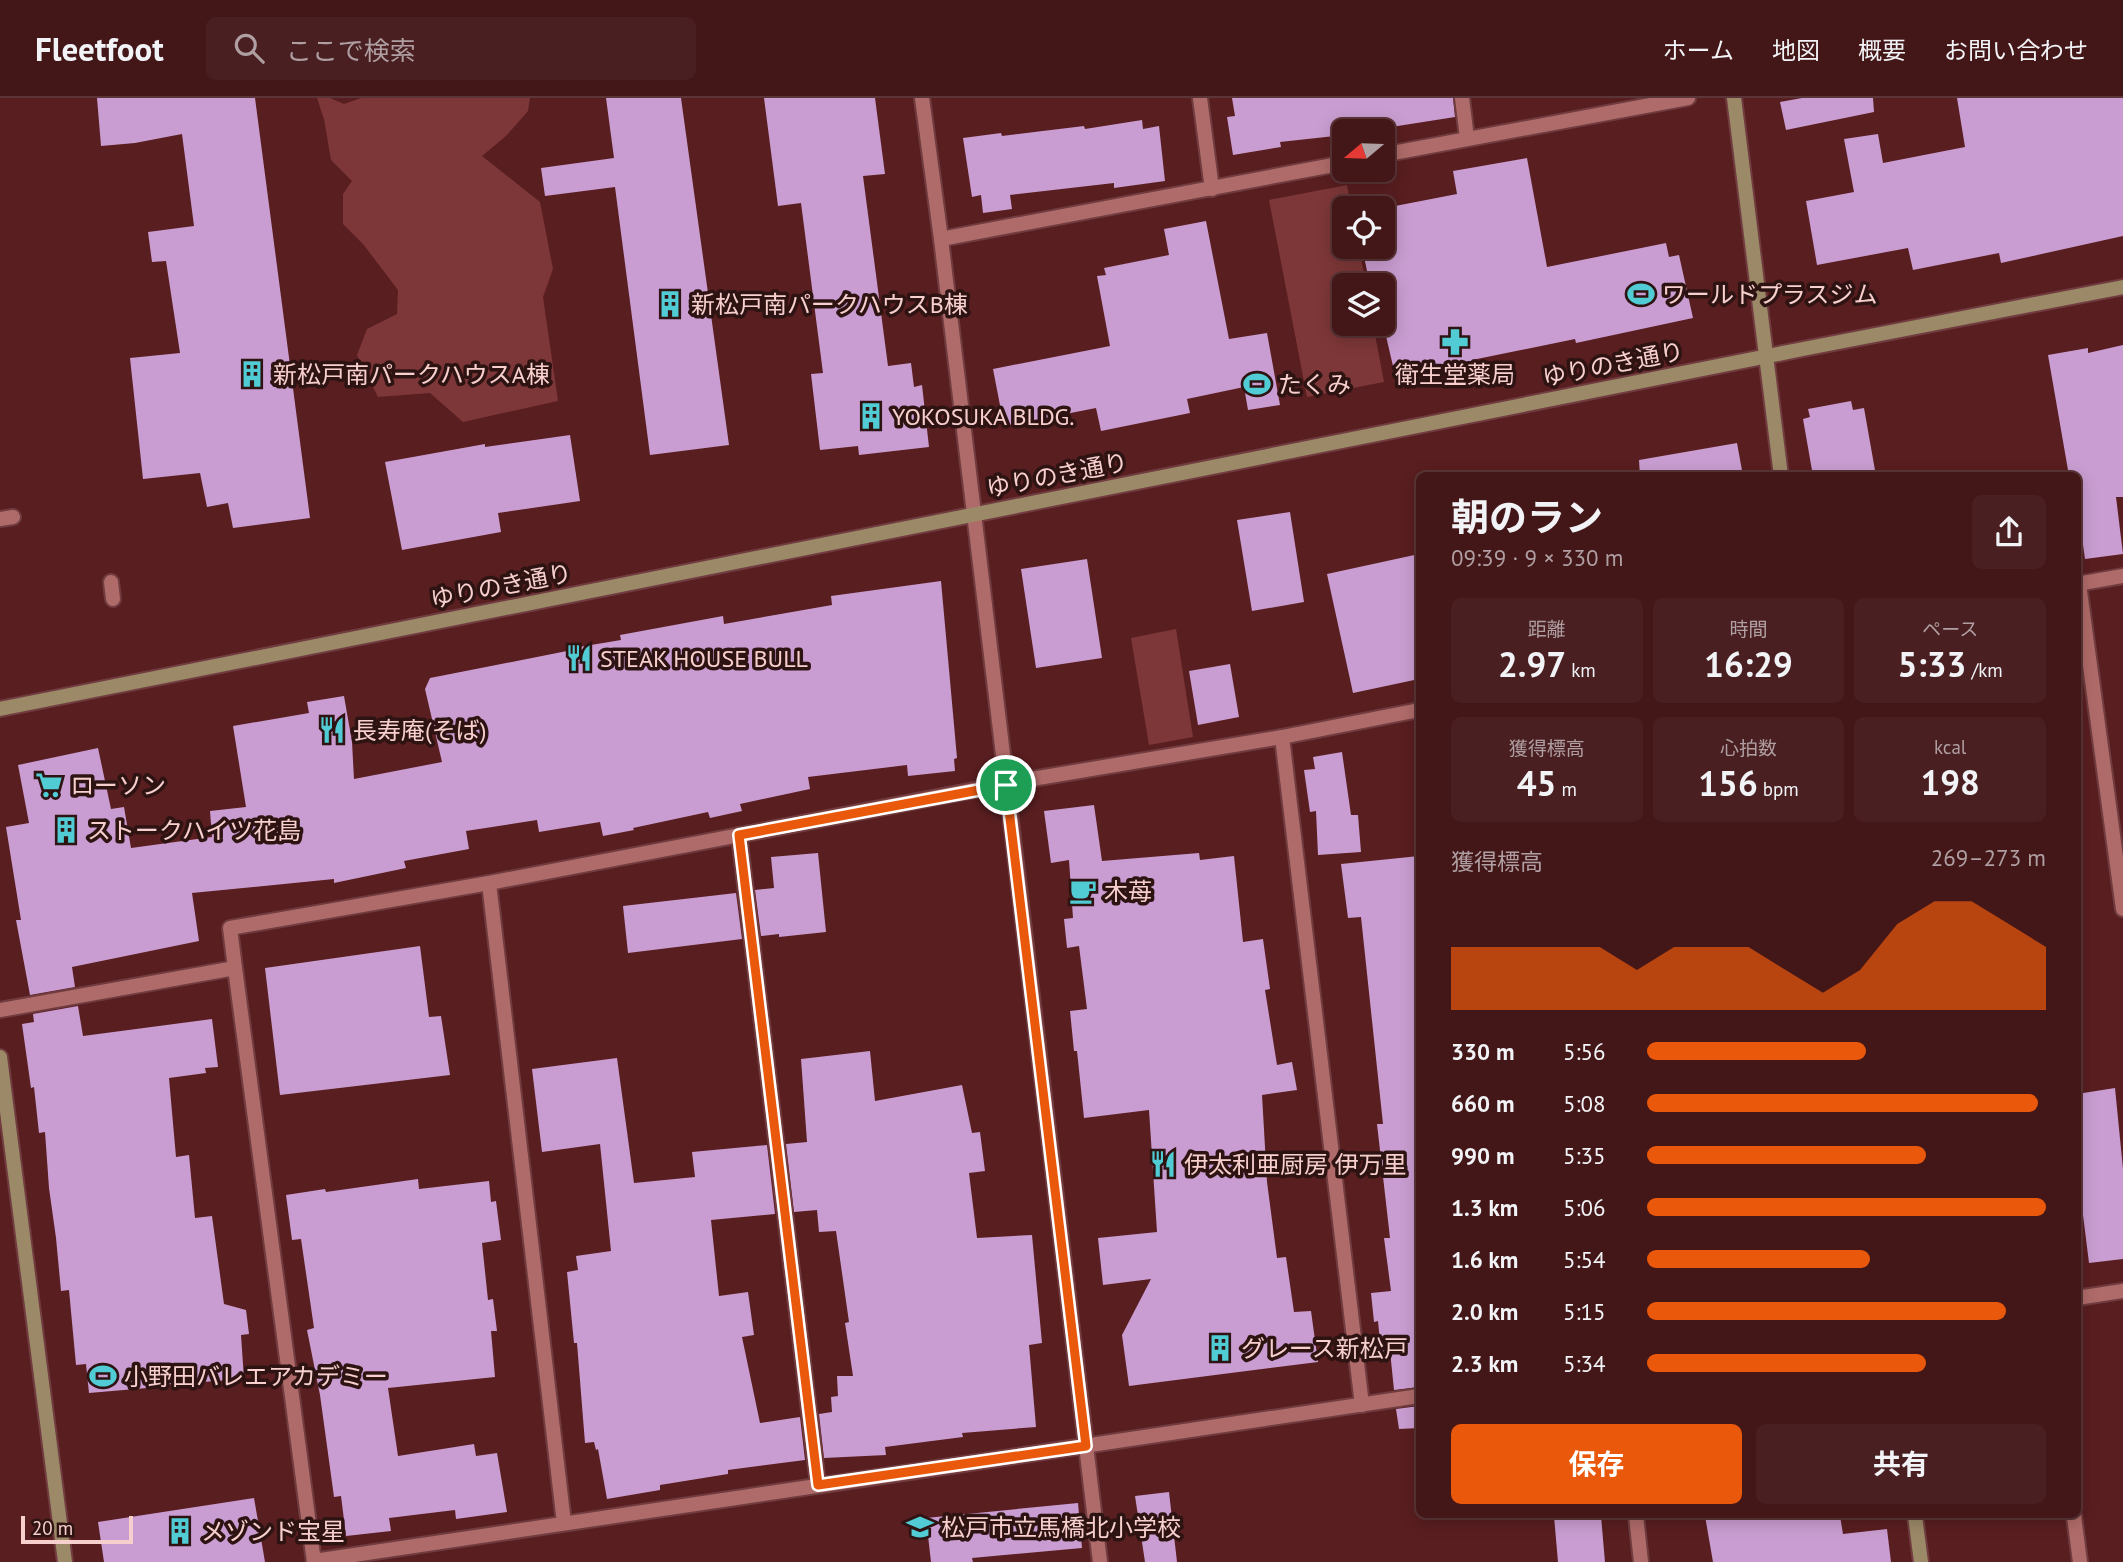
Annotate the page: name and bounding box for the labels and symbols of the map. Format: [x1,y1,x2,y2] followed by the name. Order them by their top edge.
[1332,119,1395,182] north arrow
[1626,279,1656,309] sports icon: ワールドプラスジム
[1662,279,1878,310] place label: ワールドプラスジム
[655,289,685,319] building icon: 新松戸南パークハウスB棟
[691,289,968,320] place label: 新松戸南パークハウスB棟
[1440,327,1470,357] pharmacy icon: 衛生堂薬局
[1540,335,1686,393] street label: ゆりのき通り
[237,359,267,389] building icon: 新松戸南パークハウスA棟
[273,359,550,390] place label: 新松戸南パークハウスA棟
[1395,359,1515,390] place label: 衛生堂薬局
[1242,369,1272,399] sports icon: たくみ
[1278,369,1351,400] place label: たくみ
[856,401,886,431] building icon: YOKOSUKA BLDG.
[892,401,1074,432] place label: YOKOSUKA BLDG.
[984,446,1130,504] street label: ゆりのき通り
[428,557,574,615] street label: ゆりのき通り
[564,643,594,673] restaurant icon: STEAK HOUSE BULL
[600,643,808,674] place label: STEAK HOUSE BULL
[317,715,347,745] restaurant icon: 長寿庵(そば)
[353,715,486,746] place label: 長寿庵(そば)
[976,755,1036,815] pin
[34,770,64,800] supermarket icon: ローソン
[70,770,166,801] place label: ローソン
[51,815,81,845] building icon: ストークハイツ花島
[87,815,301,846] place label: ストークハイツ花島
[1068,876,1098,906] cafe icon: 木苺
[1104,876,1152,907] place label: 木苺
[1148,1149,1178,1179] restaurant icon: 伊太利亜厨房 伊万里
[1184,1149,1406,1180] place label: 伊太利亜厨房 伊万里
[1205,1333,1235,1363] building icon: グレース新松戸
[1241,1333,1408,1364] place label: グレース新松戸
[88,1361,118,1391] sports icon: 小野田バレエアカデミー
[124,1361,388,1392] place label: 小野田バレエアカデミー
[905,1512,935,1542] school or university icon: 松戸市立馬橋北小学校
[941,1512,1181,1543] place label: 松戸市立馬橋北小学校
[21,1513,133,1545] scale bar
[165,1516,195,1546] building icon: メゾンド宝星
[201,1516,345,1547] place label: メゾンド宝星

